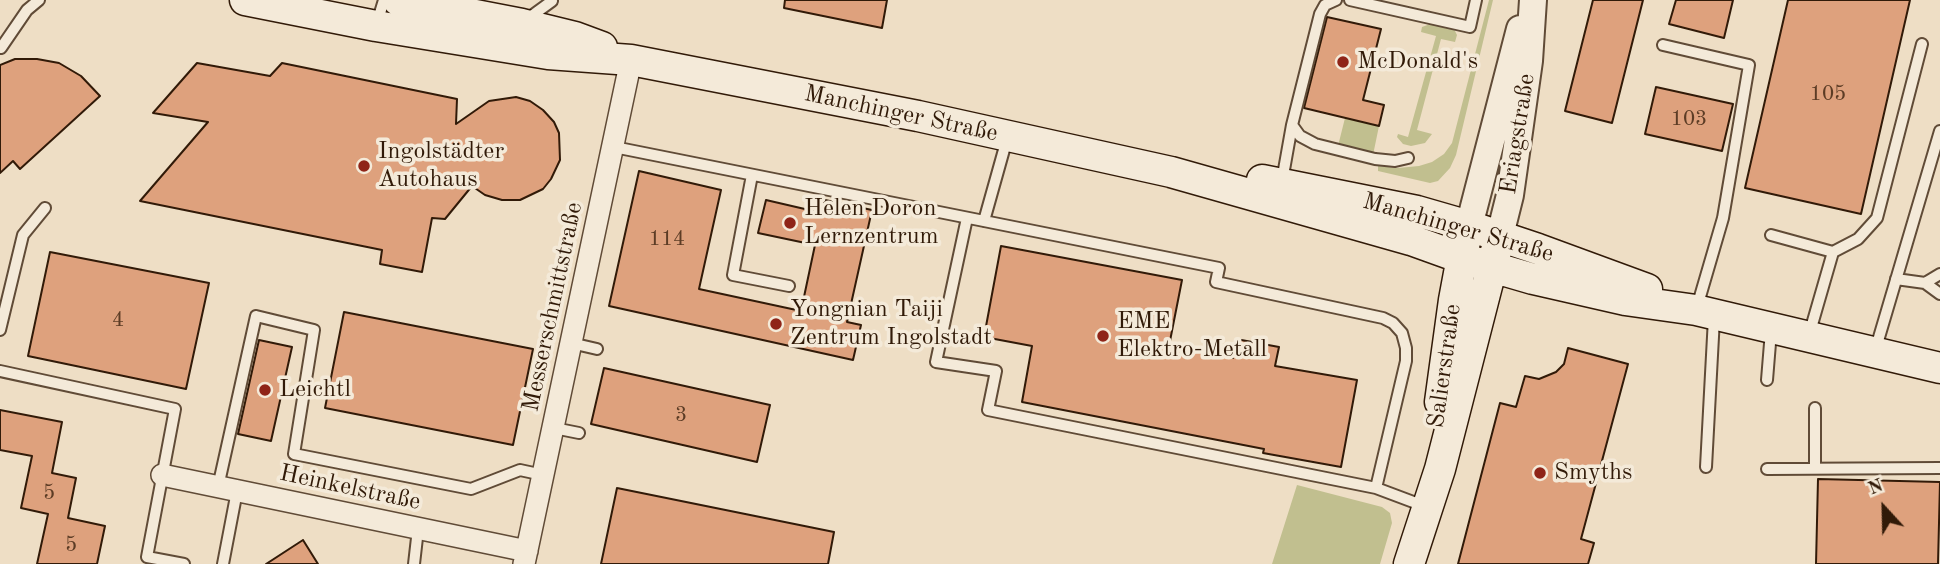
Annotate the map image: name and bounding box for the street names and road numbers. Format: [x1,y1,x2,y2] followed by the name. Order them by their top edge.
[1494,72,1542,196] street label: Eriagstraße
[802,79,1000,149] street label: Manchinger Straße
[1359,187,1557,269] street label: Manchinger Straße
[517,200,589,414] street label: Messerschmittstraße
[1422,302,1468,430] street label: Salierstraße
[277,459,423,517] street label: Heinkelstraße

